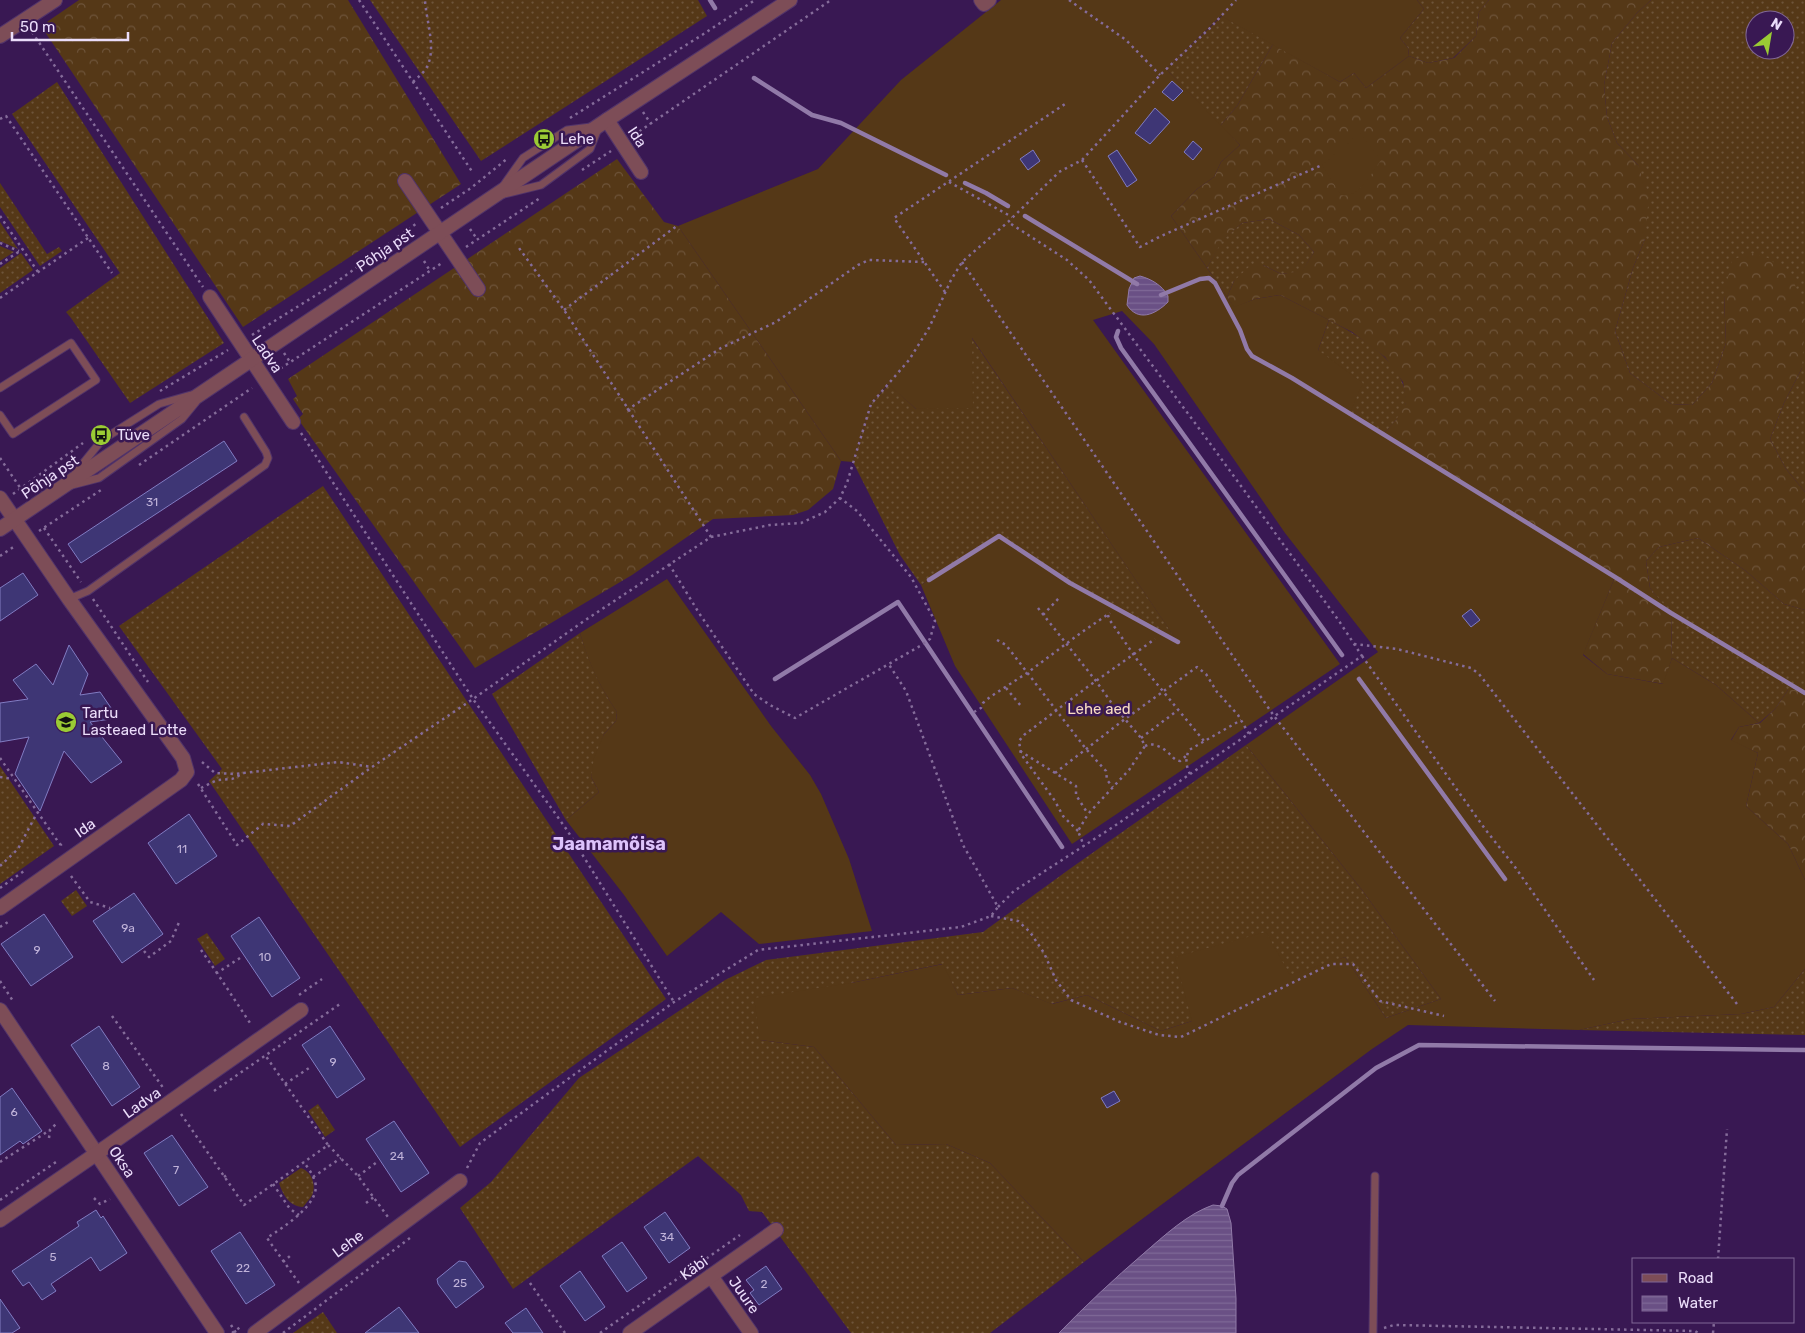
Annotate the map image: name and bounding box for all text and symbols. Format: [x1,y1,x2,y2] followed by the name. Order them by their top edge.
[12,10,129,42] scale bar
[1745,10,1795,60] north arrow
[1768,14,1785,34] text: N
[20,18,55,36] text: 50 m
[624,123,650,151] street label: Ida
[532,127,556,151] bus stop icon: Lehe
[560,130,594,148] place label: Lehe
[353,224,417,276] street label: Põhja pst
[248,332,286,376] street label: Ladva
[89,423,113,447] bus stop icon: Tüve
[117,426,150,444] place label: Tüve
[18,451,82,503] street label: Põhja pst
[146,495,158,509] house number: 31
[1067,700,1131,718] park label: Lehe aed
[82,704,187,739] place label: Tartu Lasteaed Lotte
[54,710,78,734] school or university icon: Tartu Lasteaed Lotte
[71,815,99,841] street label: Ida
[552,833,666,855] district label: Jaamamõisa
[177,842,187,856] house number: 11
[121,921,135,935] house number: 9a
[33,943,41,957] house number: 9
[259,950,271,964] house number: 10
[329,1055,337,1069] house number: 9
[102,1059,110,1073] house number: 8
[120,1084,164,1122] street label: Ladva
[10,1105,18,1119] house number: 6
[105,1143,139,1181] street label: Oksa
[390,1149,405,1163] house number: 24
[173,1163,179,1177] house number: 7
[329,1227,367,1261] street label: Lehe
[660,1230,675,1244] house number: 34
[49,1250,57,1264] house number: 5
[677,1252,711,1284] street label: Käbi
[1632,1258,1795,1323] legend
[236,1261,250,1275] house number: 22
[1678,1269,1714,1287] text: Road
[725,1273,763,1317] street label: Juure
[453,1276,467,1290] house number: 25
[760,1277,768,1291] house number: 2
[1678,1294,1718,1312] text: Water

